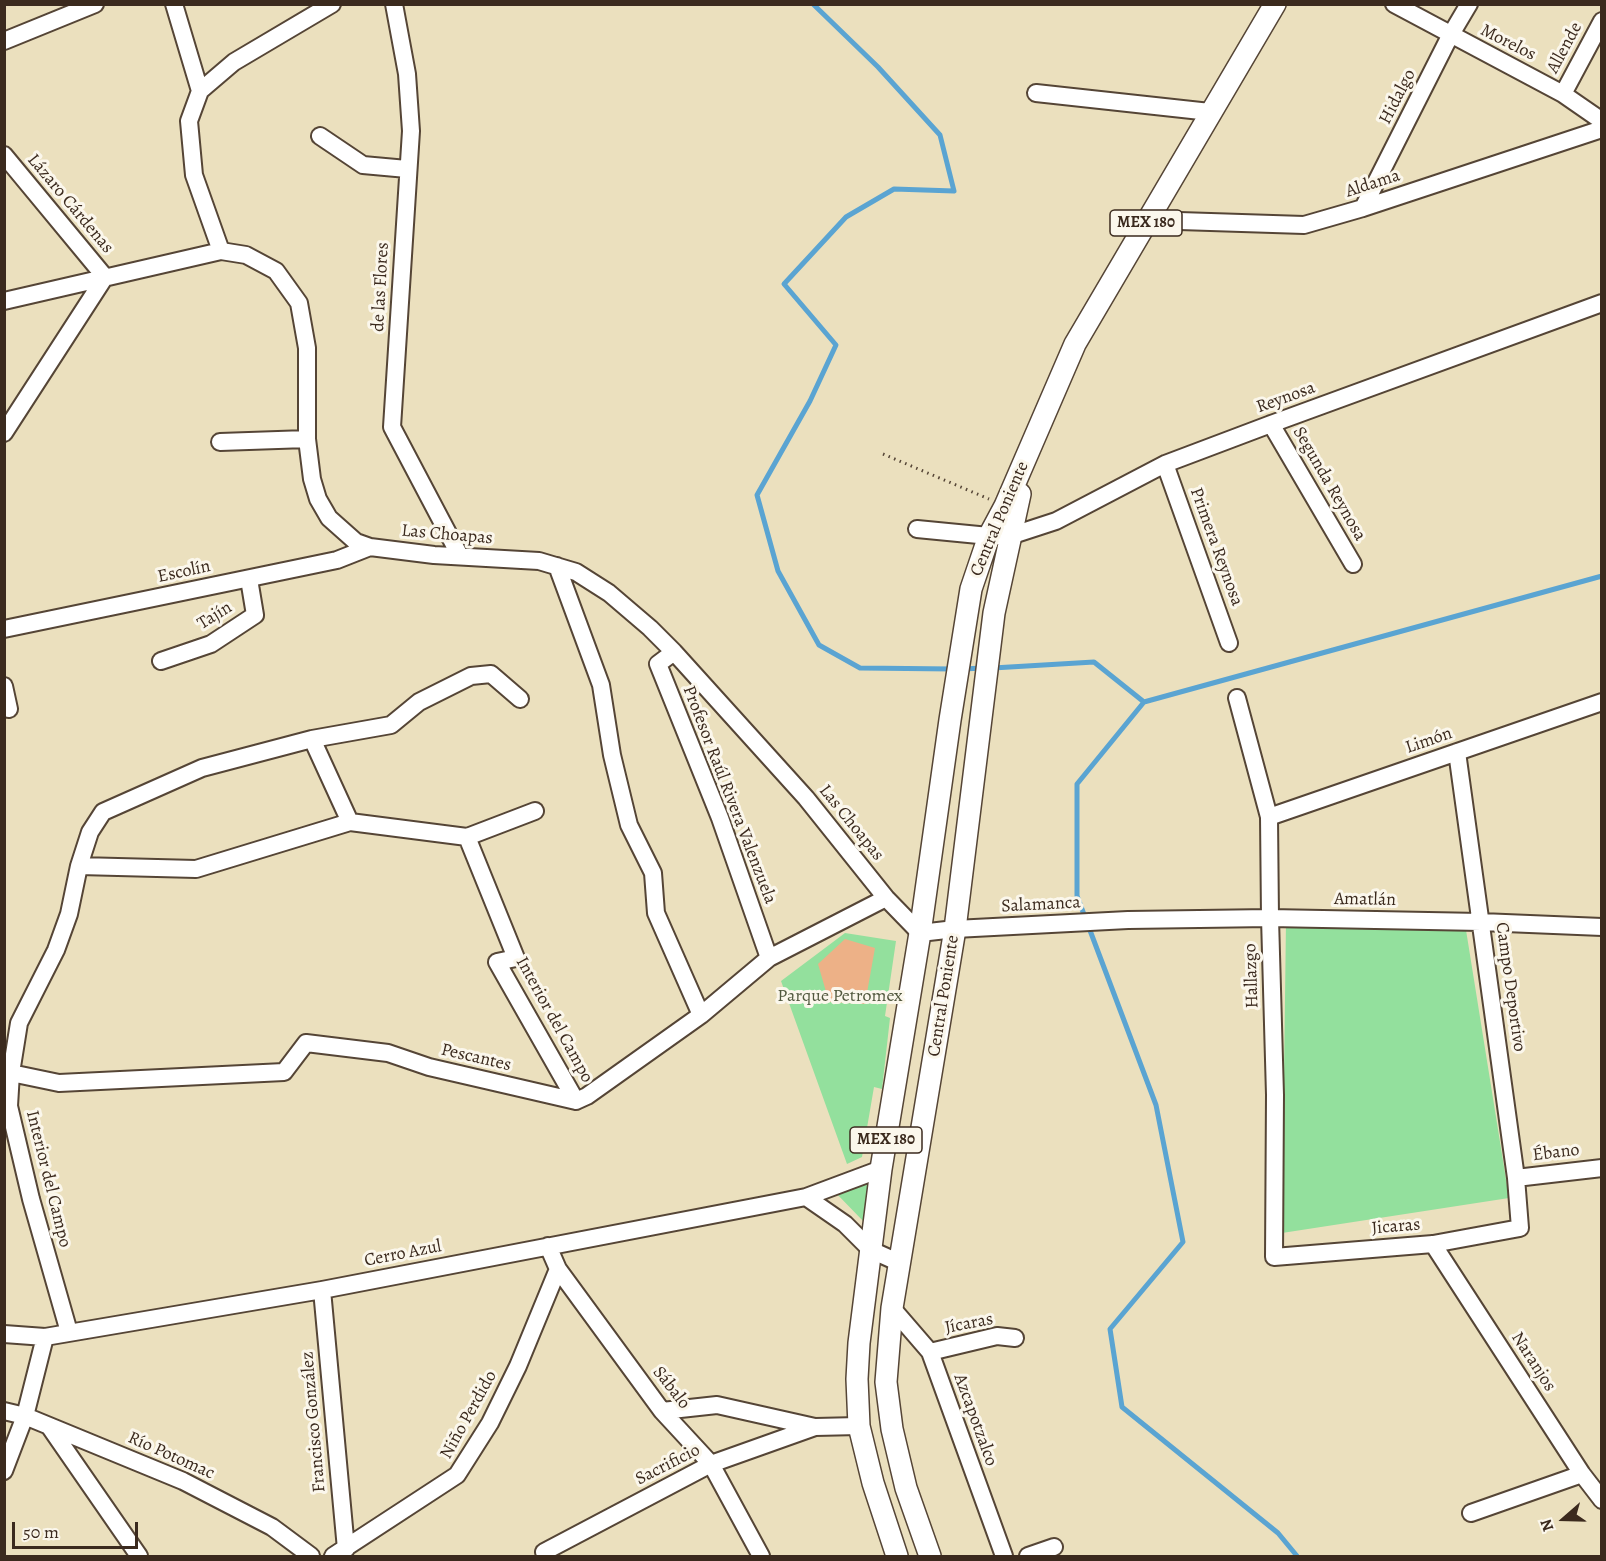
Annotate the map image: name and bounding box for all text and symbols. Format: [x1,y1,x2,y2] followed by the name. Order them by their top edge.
[1543,19,1587,77] street label: Allende
[1477,20,1539,66] street label: Morelos
[1375,66,1421,128] street label: Hidalgo
[22,150,118,258] street label: Lázaro Cárdenas
[1343,165,1403,203] street label: Aldama
[1110,210,1182,236] road number: MEX 180
[368,242,394,332] street label: de las Flores
[1254,377,1318,419] street label: Reynosa
[1288,423,1370,545] street label: Segunda Reynosa
[966,458,1034,580] street label: Central Poniente
[1185,485,1247,609] street label: Primera Reynosa
[400,520,494,550] street label: Las Choapas
[156,556,212,588] street label: Escolín
[194,597,236,635] street label: Tajín
[677,683,781,907] street label: Profesor Raúl Rivera Valenzuela
[1403,723,1455,759] street label: Limón
[814,781,888,865] street label: Las Choapas
[1334,889,1396,911] street label: Amatlán
[1001,892,1081,918] street label: Salamanca
[1490,921,1530,1053] street label: Campo Deportivo
[924,934,964,1058] street label: Central Poniente
[1240,943,1264,1009] street label: Hallazgo
[511,953,597,1087] street label: Interior del Campo
[777,986,903,1008] park label: Parque Petromex
[439,1039,513,1077] street label: Pescantes
[21,1108,75,1250] street label: Interior del Campo
[850,1127,922,1153] road number: MEX 180
[1531,1139,1581,1167] street label: Ébano
[1371,1214,1421,1240] street label: Jicaras
[363,1236,443,1272] street label: Cerro Azul
[943,1309,995,1339] street label: Jícaras
[1506,1328,1560,1396] street label: Naranjos
[297,1351,331,1493] street label: Francisco González
[648,1362,694,1414] street label: Sábalo
[436,1367,502,1463] street label: Niño Perdido
[948,1371,1002,1469] street label: Azcapotzalco
[124,1427,218,1485] street label: Río Potomac
[632,1440,704,1490] street label: Sacrificio
[1534,1489,1594,1549] north arrow
[15,1510,141,1548] scale bar
[1535,1516,1559,1534] text: N
[23,1520,59,1544] text: 50 m

